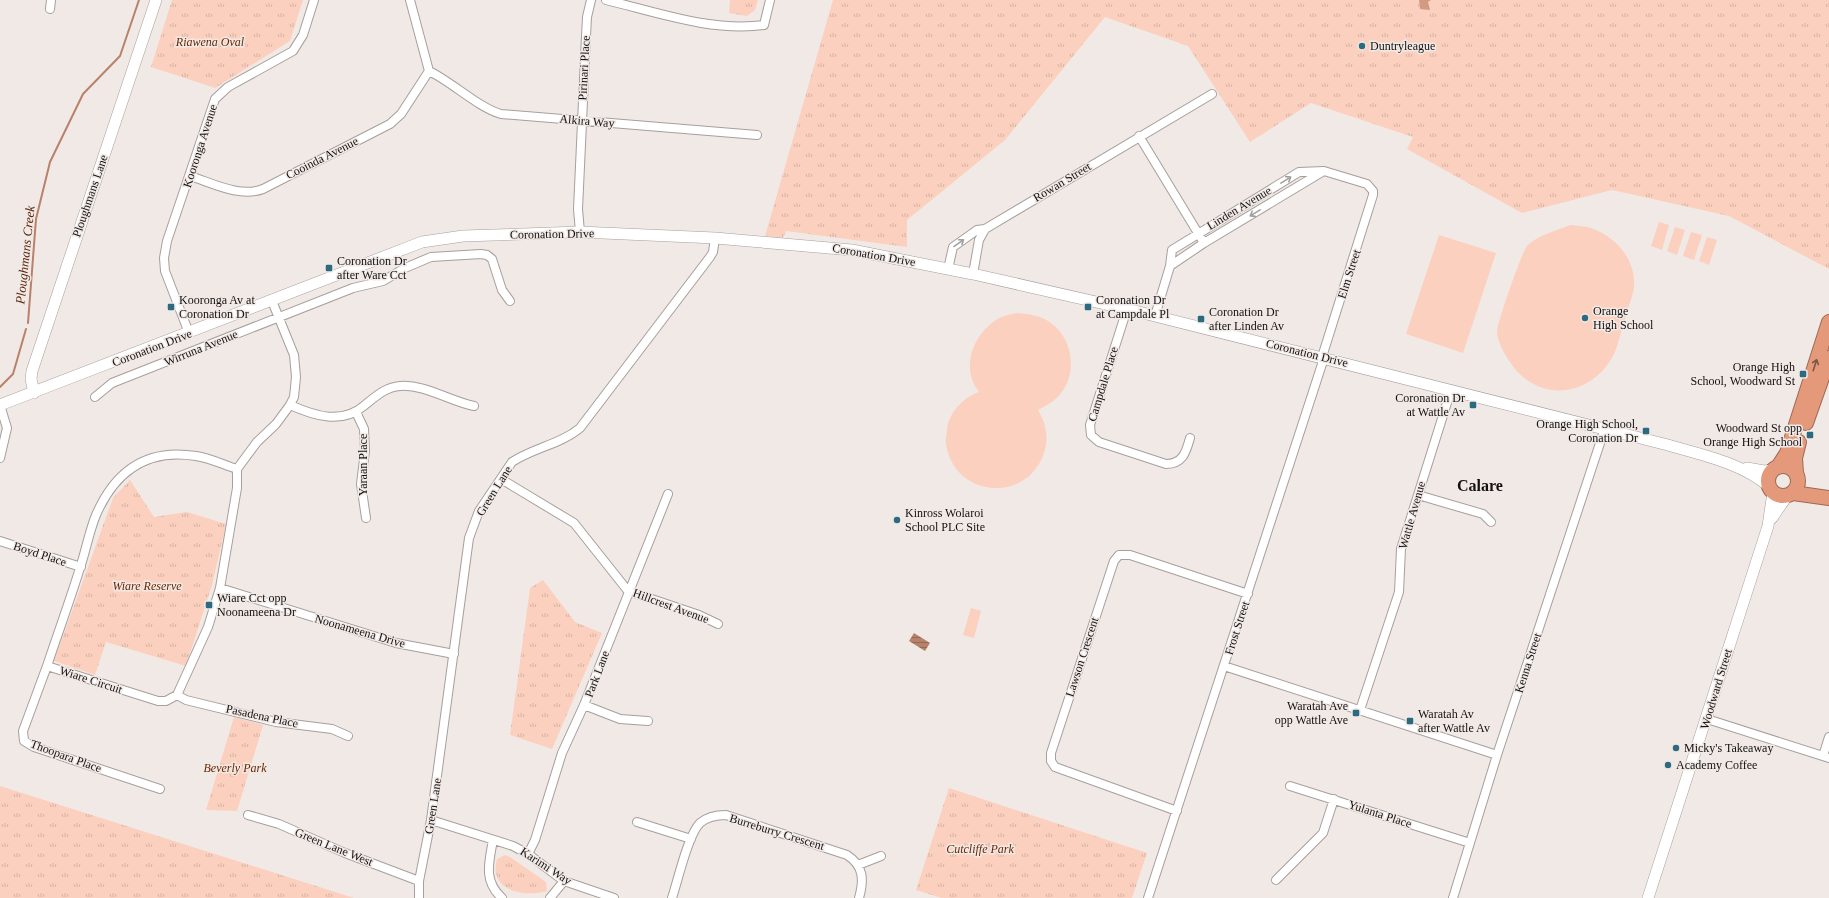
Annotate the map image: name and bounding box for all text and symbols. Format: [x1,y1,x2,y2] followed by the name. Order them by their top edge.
[175,35,245,49] park label: Riawena Oval
[575,35,593,101] street label: Pirinari Place
[1370,39,1435,53] place label: Duntryleague
[1357,41,1367,51] marker: Duntryleague
[180,103,220,189] street label: Kooronga Avenue
[559,112,615,130] street label: Alkira Way
[283,134,361,182] street label: Cooinda Avenue
[69,153,111,239] street label: Ploughmans Lane
[1031,159,1094,205] street label: Rowan Street
[1280,175,1292,183] one-way arrow
[1204,183,1274,233] street label: Linden Avenue
[12,205,38,306] water label: Ploughmans Creek
[1249,210,1261,218] one-way arrow
[510,226,594,242] street label: Coronation Drive
[953,239,964,247] one-way arrow
[831,241,917,269] street label: Coronation Drive
[1334,247,1364,300] street label: Elm Street
[337,254,407,282] place label: Coronation Dr after Ware Cct
[324,263,334,273] marker: Coronation Dr after Ware Cct
[179,293,255,321] place label: Kooronga Av at Coronation Dr
[1096,293,1170,321] place label: Coronation Dr at Campdale Pl
[166,302,176,312] marker: Kooronga Av at Coronation Dr
[1083,302,1093,312] marker: Coronation Dr at Campdale Pl
[1593,304,1654,332] place label: Orange High School
[1209,305,1284,333] place label: Coronation Dr after Linden Av
[1580,313,1590,323] marker: Orange High School
[1196,314,1206,324] marker: Coronation Dr after Linden Av
[110,326,194,370] street label: Coronation Drive
[162,327,240,369] street label: Wirruna Avenue
[1264,336,1350,370] street label: Coronation Drive
[1085,345,1121,423] street label: Campdale Place
[1812,359,1819,372] one-way arrow
[1691,360,1796,388] place label: Orange High School, Woodward St
[1798,369,1808,379] marker: Orange High School, Woodward St
[1395,391,1465,419] place label: Coronation Dr at Wattle Av
[1468,400,1478,410] marker: Coronation Dr at Wattle Av
[1536,417,1638,445] place label: Orange High School, Coronation Dr
[1703,421,1803,449] place label: Woodward St opp Orange High School
[1641,426,1651,436] marker: Orange High School, Coronation Dr
[1805,430,1815,440] marker: Woodward St opp Orange High School
[356,434,370,496] street label: Yaraan Place
[473,463,515,519] street label: Green Lane
[1457,477,1503,494] district label: Calare
[1396,480,1428,550] street label: Wattle Avenue
[905,506,985,534] place label: Kinross Wolaroi School PLC Site
[892,515,902,525] marker: Kinross Wolaroi School PLC Site
[12,539,68,569] street label: Boyd Place
[112,579,182,593] park label: Wiare Reserve
[631,586,711,626] street label: Hillcrest Avenue
[217,591,296,619] place label: Wiare Cct opp Noonameena Dr
[1222,599,1252,657] street label: Frost Street
[204,600,214,610] marker: Wiare Cct opp Noonameena Dr
[313,611,407,651] street label: Noonameena Drive
[1063,615,1102,699] street label: Lawson Crescent
[1512,631,1544,695] street label: Kenna Street
[1697,646,1735,731] street label: Woodward Street
[582,649,612,699] street label: Park Lane
[58,663,125,697] street label: Wiare Circuit
[1275,699,1348,727] place label: Waratah Ave opp Wattle Ave
[225,701,299,731] street label: Pasadena Place
[1418,707,1490,735] place label: Waratah Av after Wattle Av
[1351,708,1361,718] marker: Waratah Ave opp Wattle Ave
[1405,716,1415,726] marker: Waratah Av after Wattle Av
[28,737,104,775] street label: Thoopara Place
[1684,741,1773,755] place label: Micky's Takeaway
[1671,743,1681,753] marker: Micky's Takeaway
[1676,758,1757,772] place label: Academy Coffee
[1663,760,1673,770] marker: Academy Coffee
[204,761,267,775] park label: Beverly Park
[422,777,444,835] street label: Green Lane
[1347,797,1413,831] street label: Yulanta Place
[728,811,827,853] street label: Burreburry Crescent
[293,825,376,869] street label: Green Lane West
[946,842,1014,856] park label: Cutcliffe Park
[518,844,574,888] street label: Karimi Way

